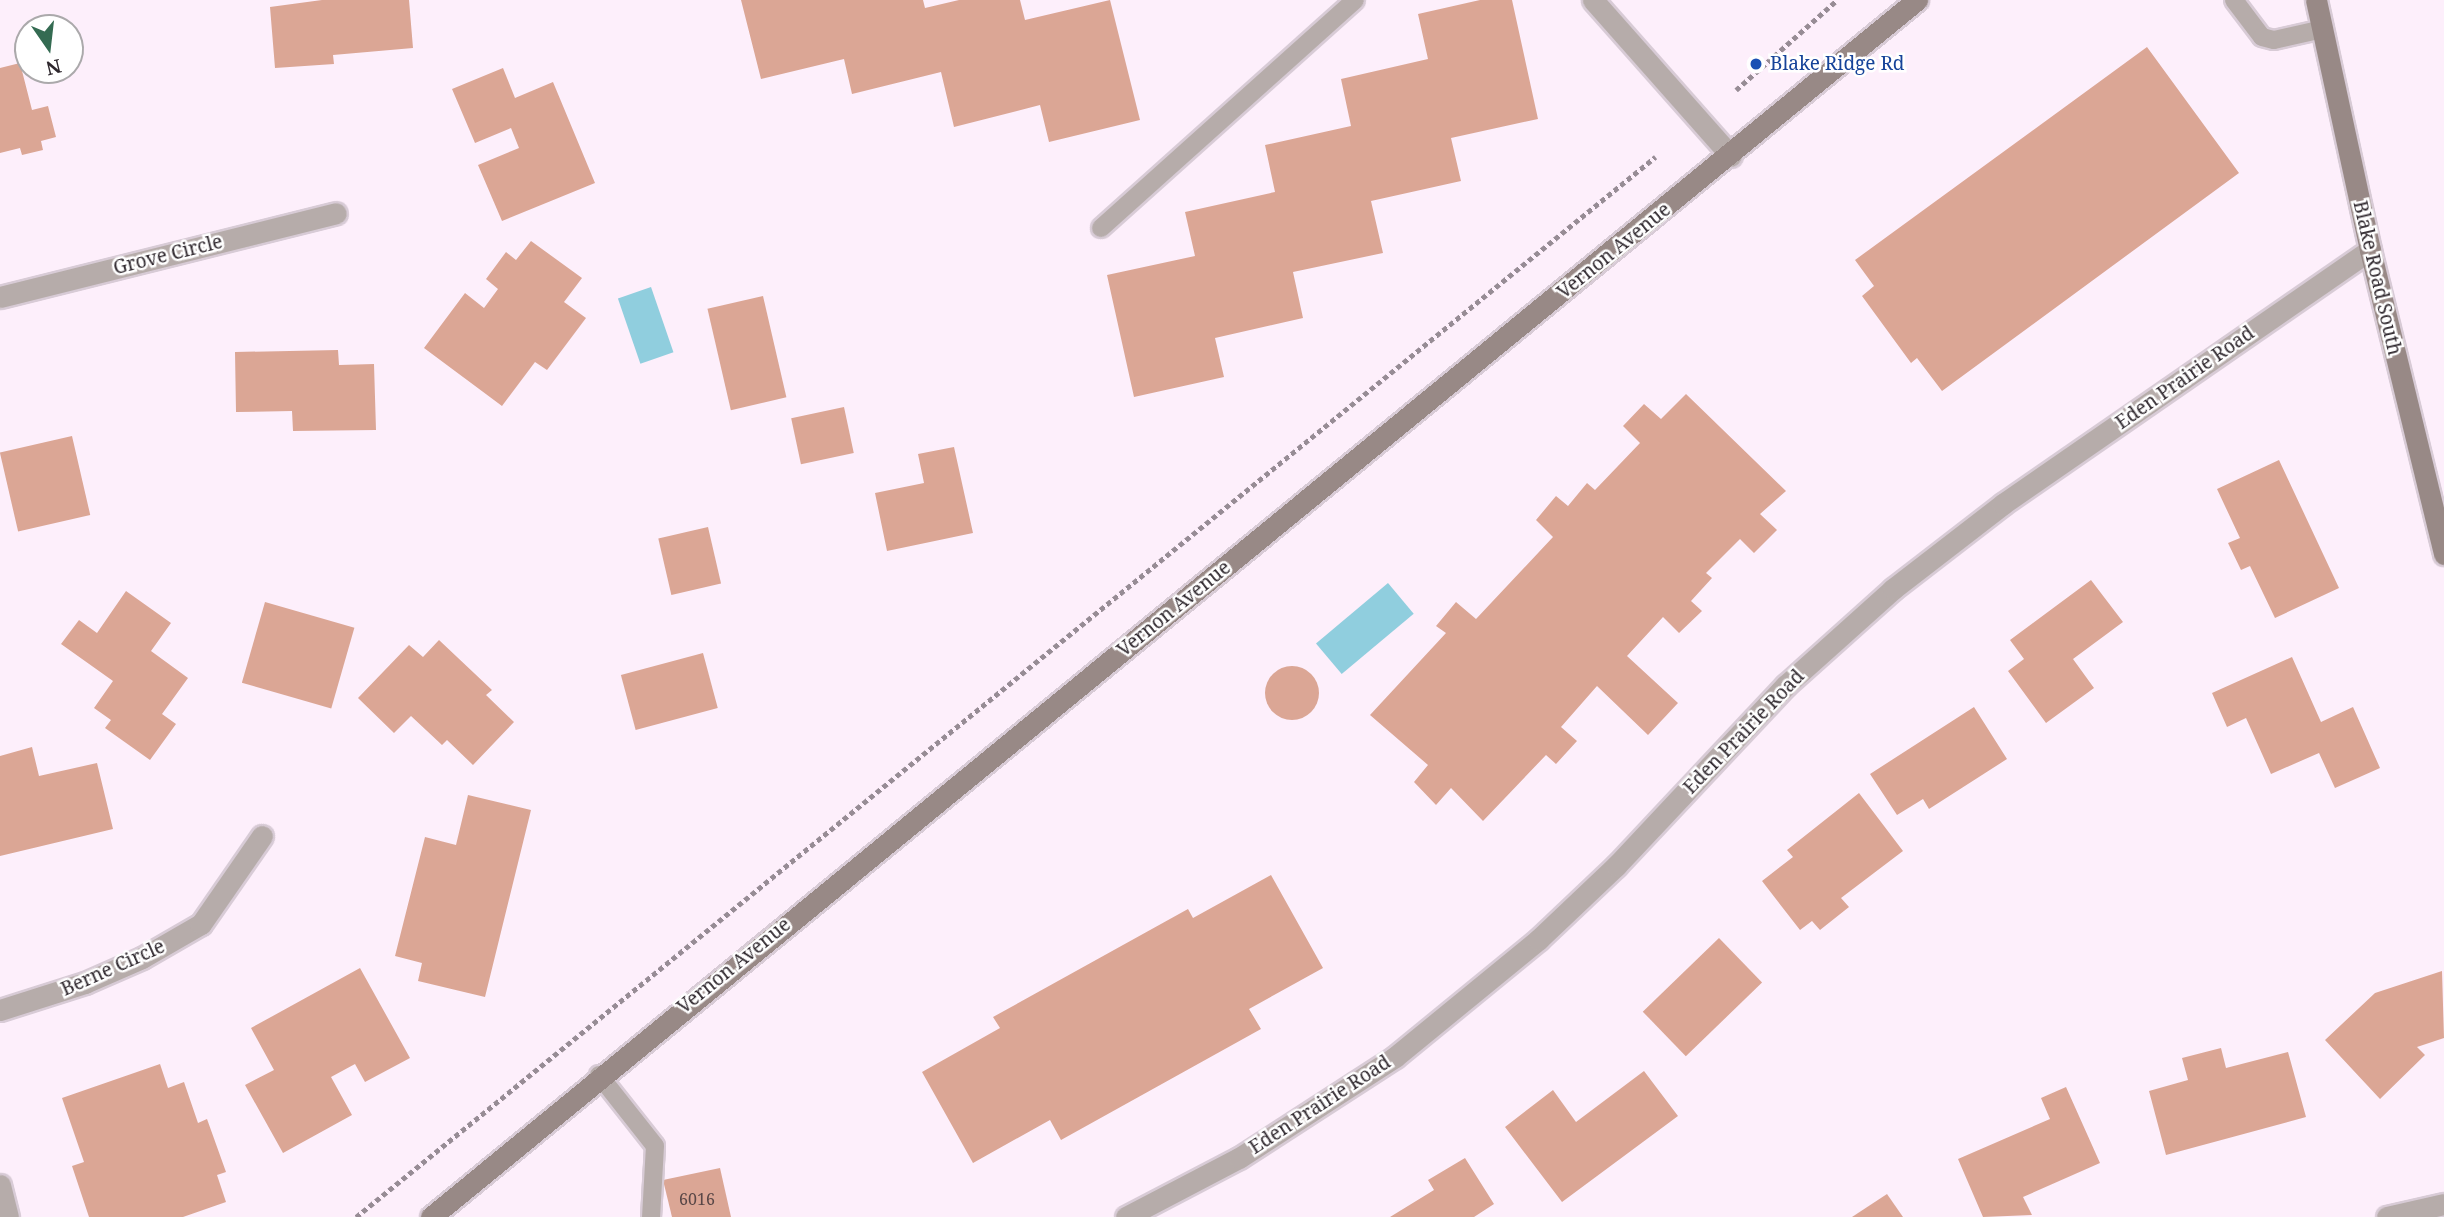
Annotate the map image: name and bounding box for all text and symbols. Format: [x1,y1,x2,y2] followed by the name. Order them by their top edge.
[14,14,84,84] north arrow
[43,53,64,82] text: N
[1770,53,1905,75] place label: Blake Ridge Rd
[1748,56,1764,72] marker: Blake Ridge Rd
[1553,198,1675,304] street label: Vernon Avenue
[2348,199,2406,357] street label: Blake Road South
[111,230,225,280] street label: Grove Circle
[2111,322,2259,434] street label: Eden Prairie Road
[1113,556,1235,662] street label: Vernon Avenue
[1679,665,1809,799] street label: Eden Prairie Road
[673,913,795,1019] street label: Vernon Avenue
[58,935,168,1001] street label: Berne Circle
[1245,1051,1395,1159] street label: Eden Prairie Road
[679,1189,715,1209] house number: 6016

